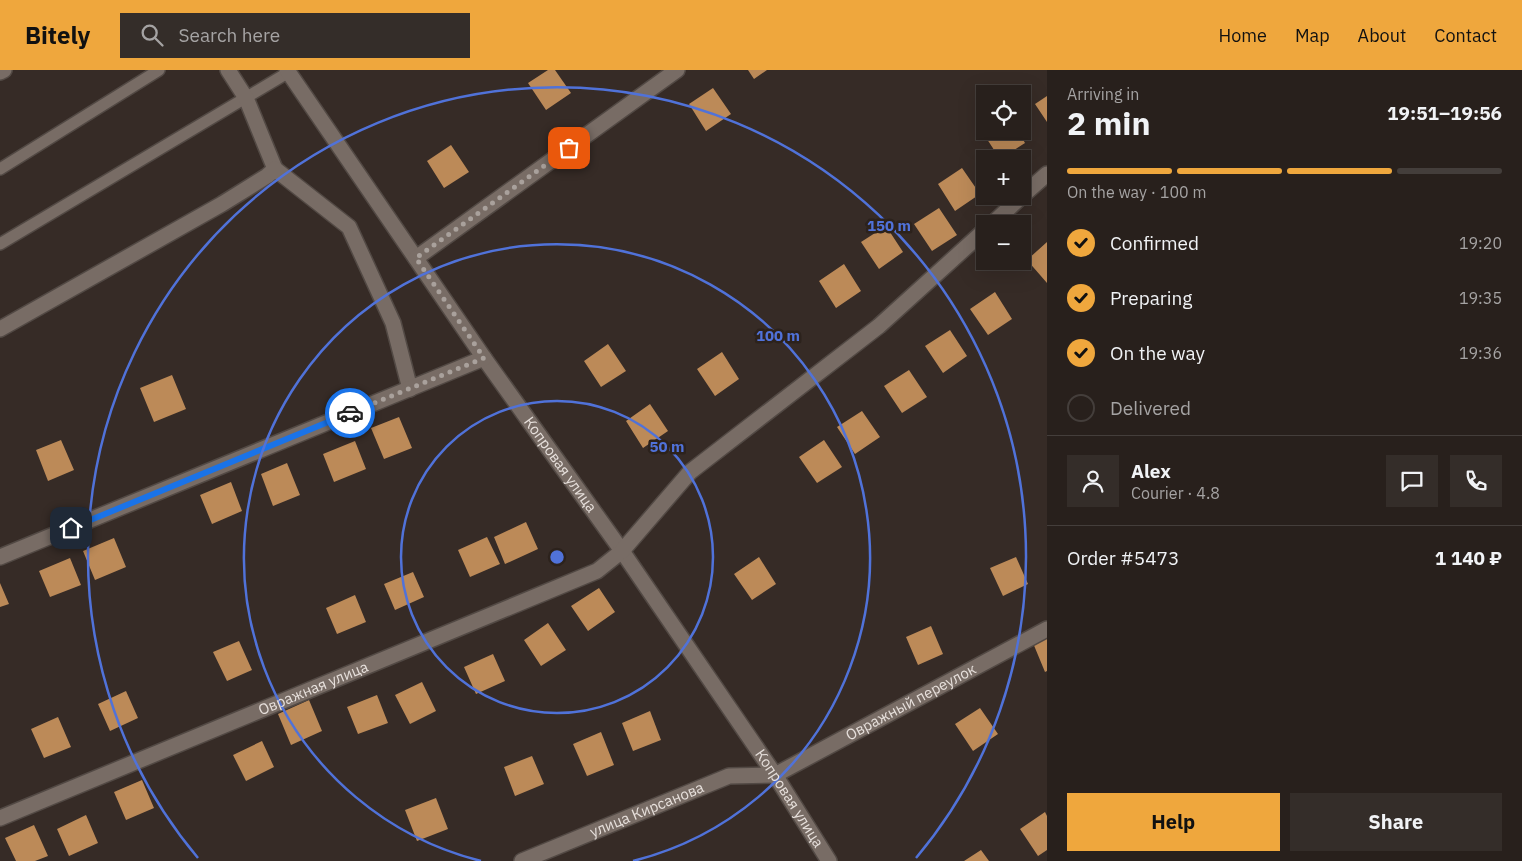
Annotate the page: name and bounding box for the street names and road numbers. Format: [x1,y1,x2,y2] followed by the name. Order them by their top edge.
[520,413,601,516] street label: Копровая улица
[255,657,371,719] street label: Овражная улица
[842,659,979,744] street label: Овражный переулок
[751,745,828,851] street label: Копровая улица
[587,777,707,841] street label: улица Кирсанова

